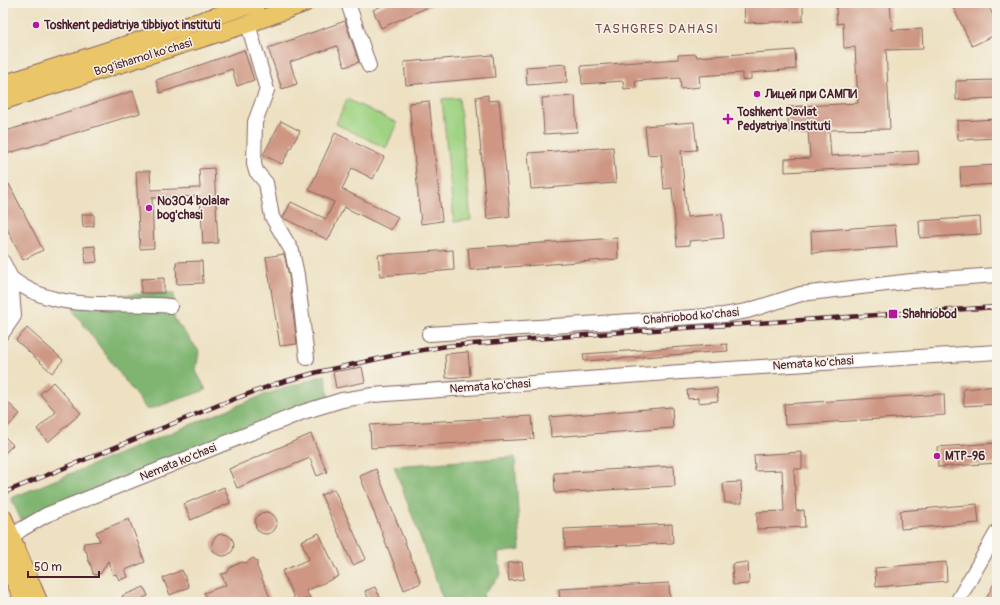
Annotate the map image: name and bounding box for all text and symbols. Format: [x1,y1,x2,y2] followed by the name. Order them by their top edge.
[43,18,220,33] place label: Toshkent pediatriya tibbiyot instituti
[31,20,41,30] marker: Toshkent pediatriya tibbiyot instituti
[595,21,719,37] district label: TASHGRES DAHASI
[92,35,194,79] street label: Bog'ishamol ko'chasi
[764,87,858,102] place label: Лицей при САМПИ
[752,89,762,99] marker: Лицей при САМПИ
[736,105,830,134] place label: Toshkent Davlat Pedyatriya Instituti
[722,113,734,125] marker: Toshkent Davlat Pedyatriya Instituti
[157,194,230,223] place label: №304 bolalar bog'chasi
[144,203,154,213] marker: №304 bolalar bog'chasi
[642,305,740,328] street label: Chahriobod ko'chasi
[902,307,957,322] place label: Shahriobod
[887,308,899,320] marker: Shahriobod
[772,353,854,374] street label: Nemata ko'chasi
[449,376,531,397] street label: Nemata ko'chasi
[138,440,219,485] street label: Nemata ko'chasi
[945,449,985,464] place label: MTP-96
[932,451,942,461] marker: MTP-96
[28,553,99,579] scale bar
[34,560,62,575] text: 50 m

